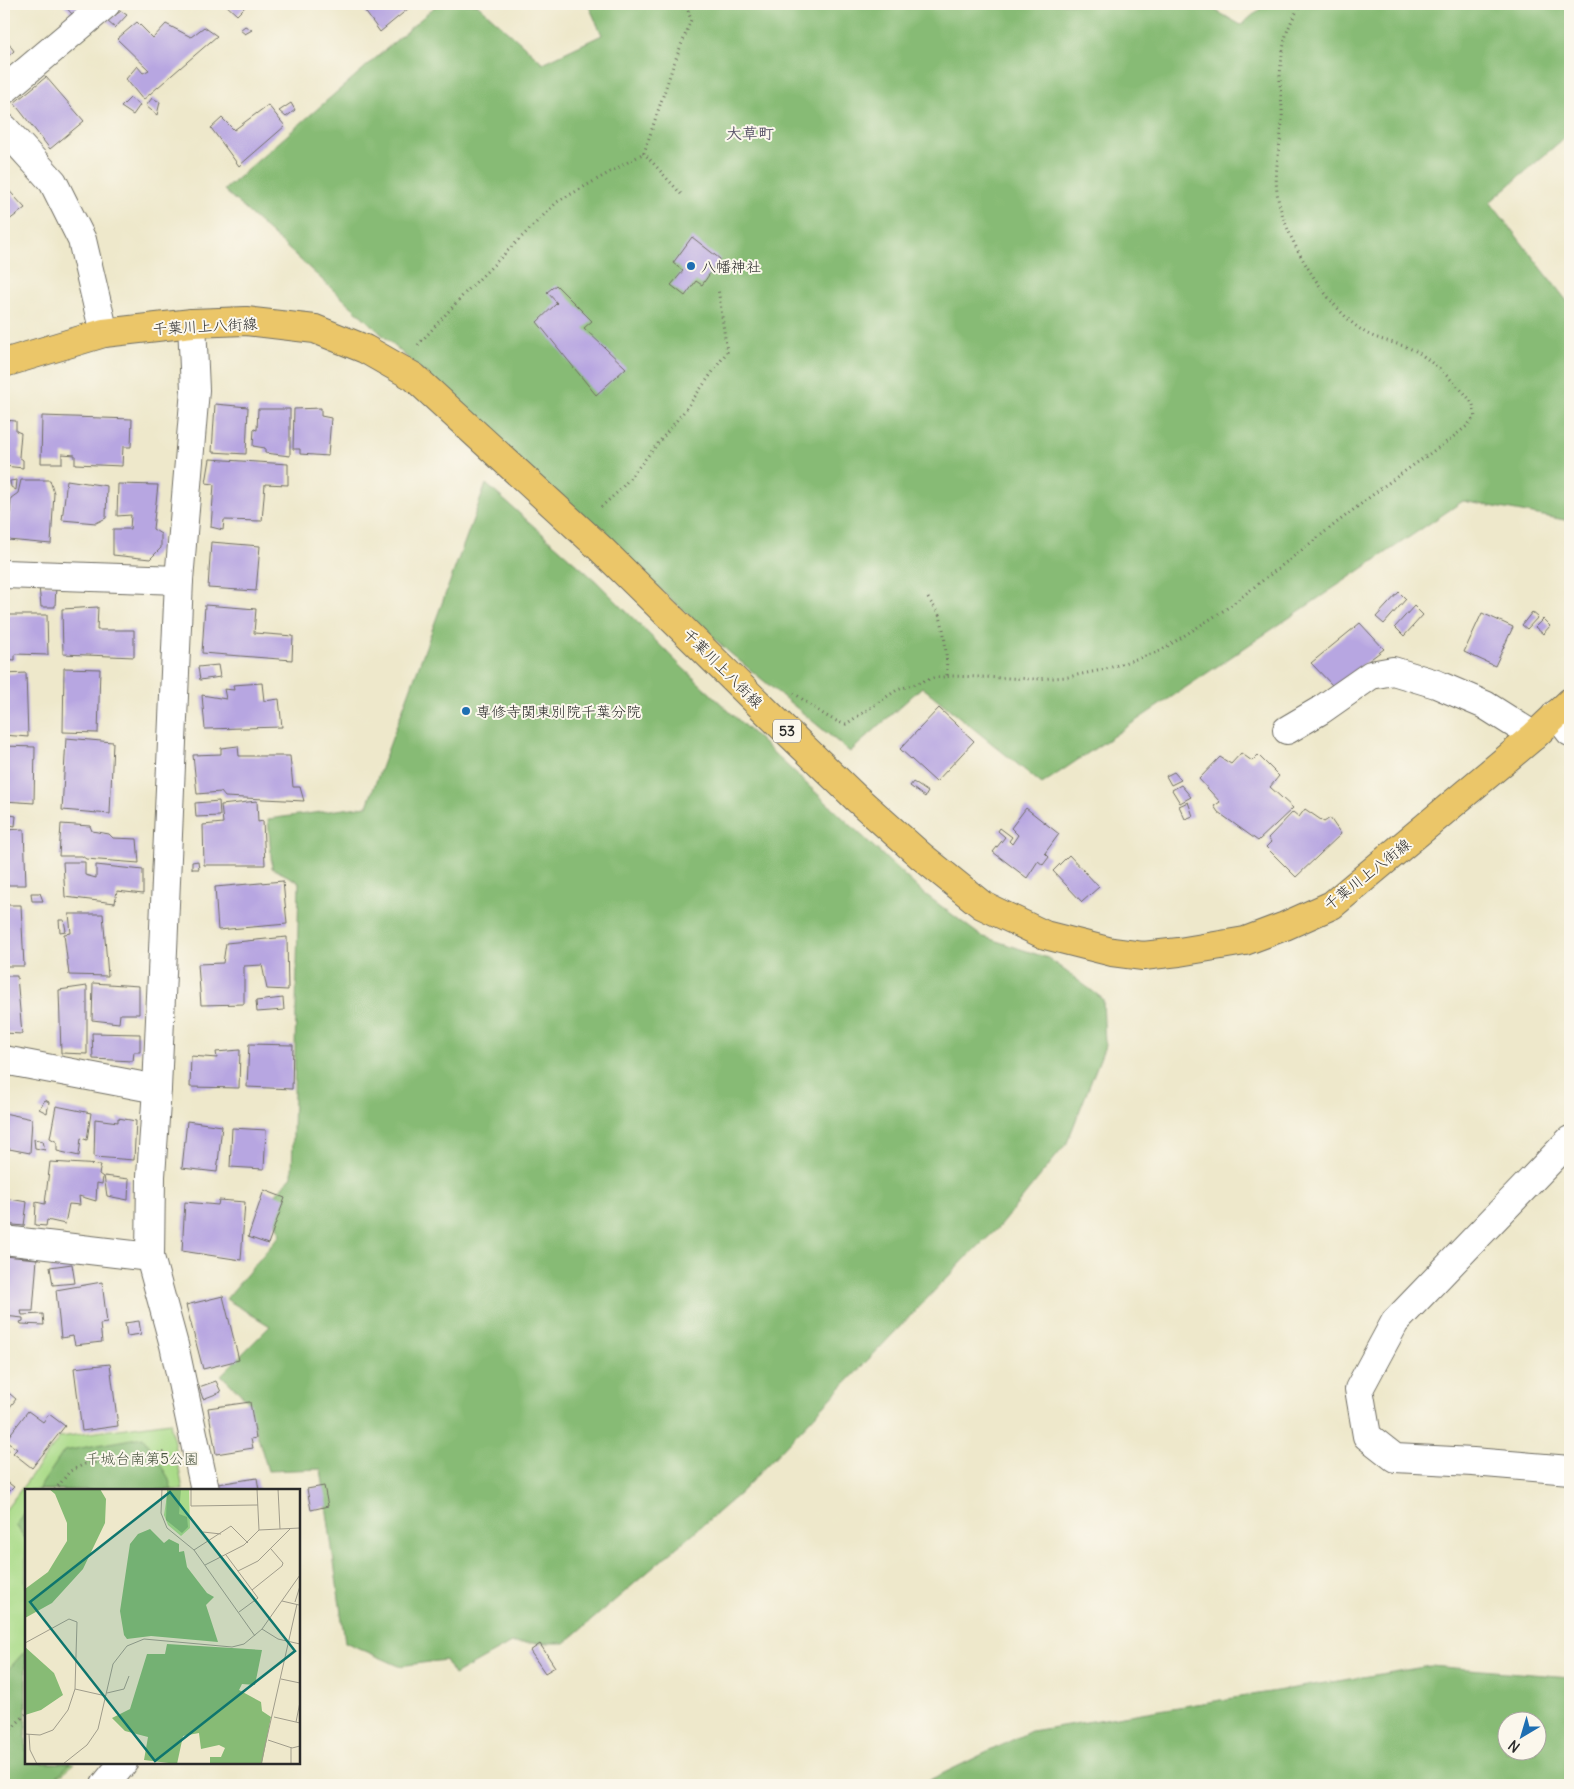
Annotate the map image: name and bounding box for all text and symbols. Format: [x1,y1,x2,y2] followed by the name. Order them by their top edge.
[726,123,774,143] district label: 大草町
[701,257,761,276] place label: 八幡神社
[685,260,697,272] marker: 八幡神社
[152,314,258,338] street label: 千葉川上八街線
[679,624,767,712] street label: 千葉川上八街線
[476,702,641,721] place label: 専修寺関東別院千葉分院
[460,705,472,717] marker: 専修寺関東別院千葉分院
[773,719,801,742] road number: 53
[1320,834,1414,914] street label: 千葉川上八街線
[85,1449,199,1468] park label: 千城台南第5公園
[25,1489,300,1764] inset map
[1496,1712,1546,1762] north arrow
[1505,1736,1523,1756] text: N

